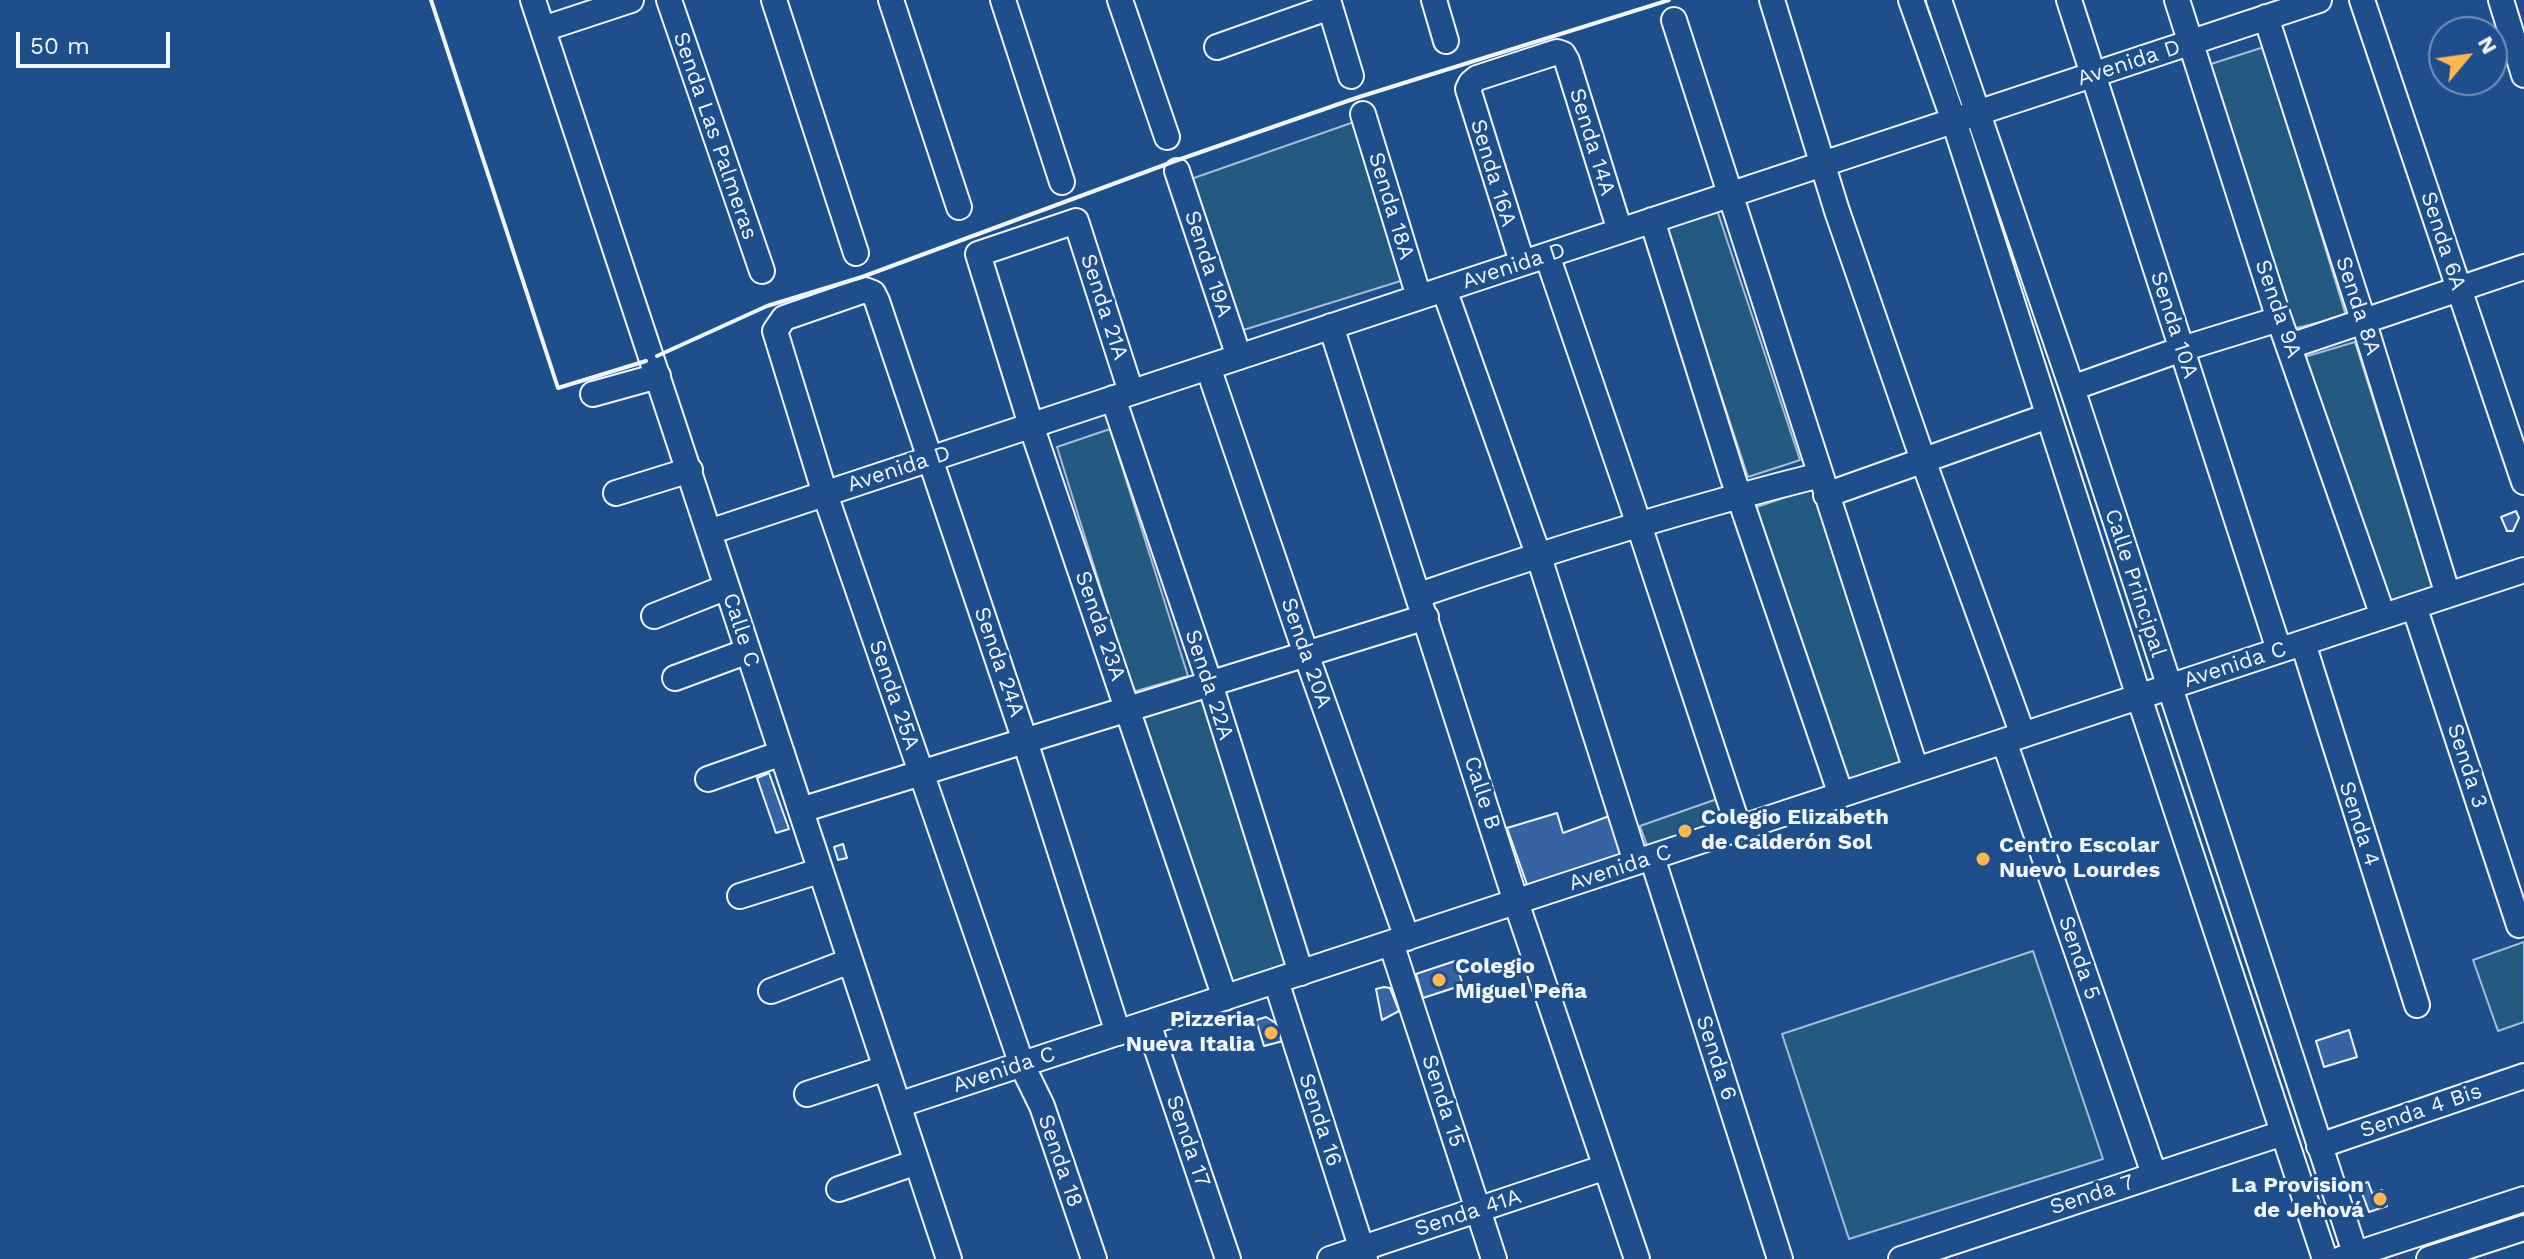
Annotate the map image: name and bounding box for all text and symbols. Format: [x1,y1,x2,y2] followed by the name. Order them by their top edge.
[20,16,174,66] scale bar
[2428,16,2508,96] north arrow
[667,29,763,243] street label: Senda Las Palmeras
[30,32,90,60] text: 50 m
[2473,32,2503,58] text: N
[2074,34,2184,92] street label: Avenida D
[1563,85,1621,199] street label: Senda 14A
[1464,116,1522,230] street label: Senda 16A
[1362,149,1420,263] street label: Senda 18A
[2415,188,2471,294] street label: Senda 6A
[1178,207,1238,321] street label: Senda 19A
[1459,237,1569,295] street label: Avenida D
[1074,251,1134,363] street label: Senda 21A
[2330,253,2386,359] street label: Senda 8A
[2249,256,2307,362] street label: Senda 9A
[2144,268,2204,382] street label: Senda 10A
[844,440,954,498] street label: Avenida D
[2099,506,2171,660] street label: Calle Principal
[1069,568,1131,684] street label: Senda 23A
[717,590,765,670] street label: Calle C
[1275,594,1337,712] street label: Senda 20A
[968,604,1030,720] street label: Senda 24A
[1179,627,1239,743] street label: Senda 22A
[2180,636,2290,694] street label: Avenida C
[863,637,925,753] street label: Senda 25A
[2441,721,2493,811] street label: Senda 3
[1458,753,1506,833] street label: Calle B
[2333,778,2385,870] street label: Senda 4
[1701,805,1889,856] place label: Colegio Elizabeth de Calderón Sol
[1676,822,1694,840] marker: Colegio Elizabeth de Calderón Sol
[1999,833,2160,884] place label: Centro Escolar Nuevo Lourdes
[1565,839,1675,897] street label: Avenida C
[1974,850,1992,868] marker: Centro Escolar Nuevo Lourdes
[2052,913,2106,1003] street label: Senda 5
[1455,954,1587,1006] place label: Colegio Miguel Peña
[1430,971,1448,989] marker: Colegio Miguel Peña
[1126,1007,1255,1058] place label: Pizzeria Nueva Italia
[1690,1012,1742,1104] street label: Senda 6
[1262,1024,1280,1042] marker: Pizzeria Nueva Italia
[949,1041,1059,1099] street label: Avenida C
[1416,1051,1470,1151] street label: Senda 15
[1293,1070,1347,1170] street label: Senda 16
[2357,1078,2485,1144] street label: Senda 4 Bis
[1160,1092,1216,1190] street label: Senda 17
[1032,1111,1088,1211] street label: Senda 18
[2047,1169,2137,1221] street label: Senda 7
[2231,1173,2364,1224] place label: La Provision de Jehová
[1411,1183,1525,1243] street label: Senda 41A
[2371,1190,2389,1208] marker: La Provision de Jehová

